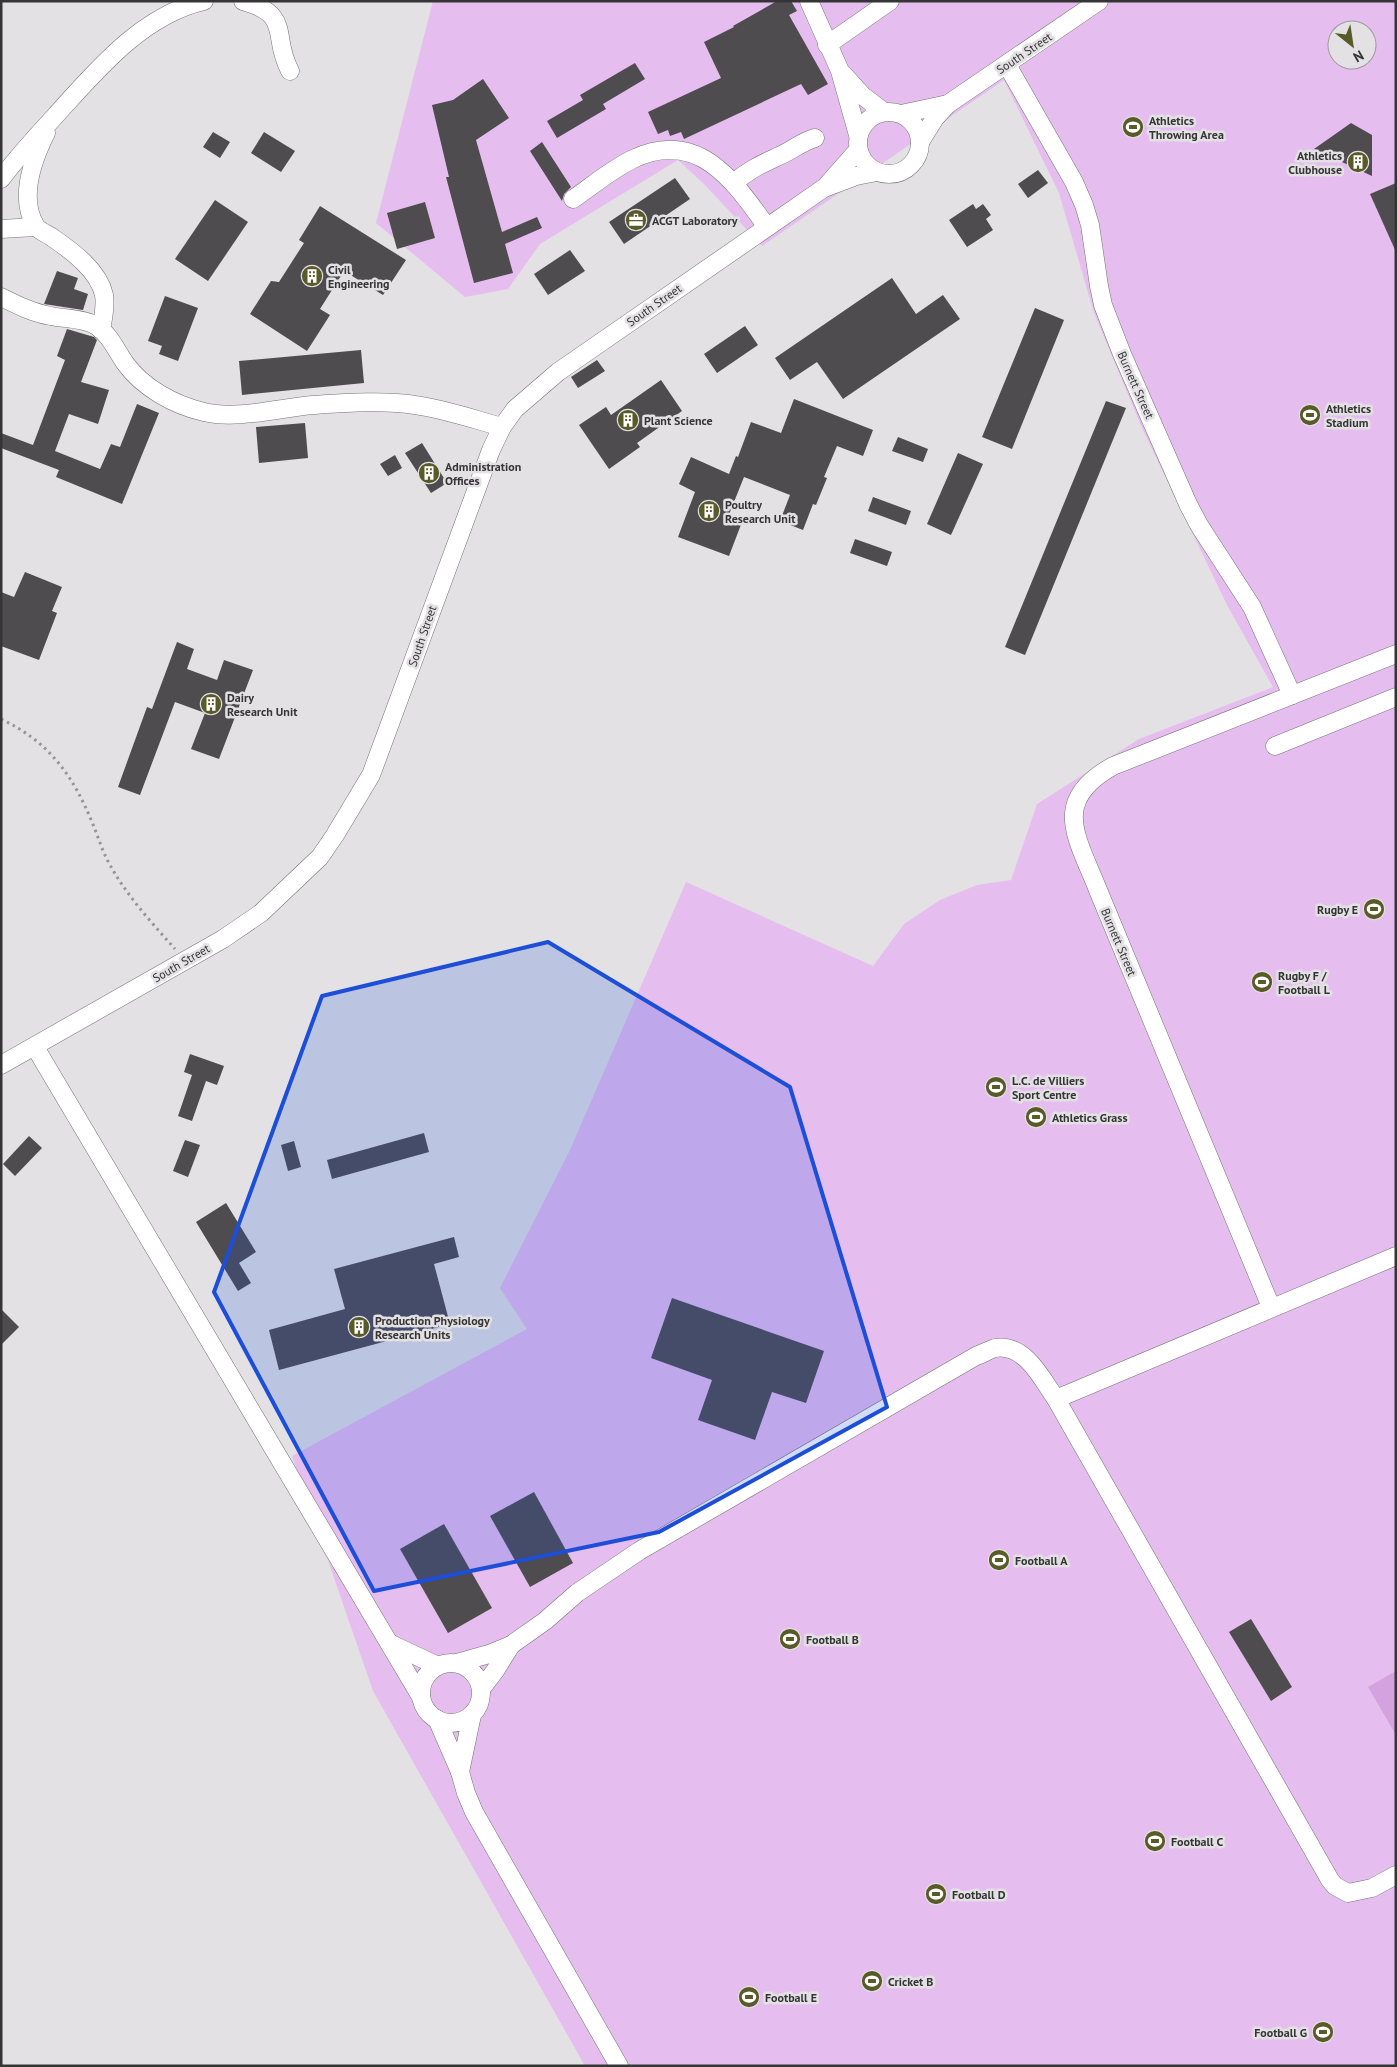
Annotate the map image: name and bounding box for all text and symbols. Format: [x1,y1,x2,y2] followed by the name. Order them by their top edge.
[1327,20,1377,70] north arrow
[993,29,1055,77] street label: South Street
[1350,46,1367,66] text: N
[1149,113,1224,142] place label: Athletics Throwing Area
[1121,115,1145,139] sports icon: Athletics Throwing Area
[1288,148,1342,177] place label: Athletics Clubhouse
[1346,150,1370,174] building icon: Athletics Clubhouse
[624,208,648,232] office icon: ACGT Laboratory
[652,213,738,228] place label: ACGT Laboratory
[328,262,390,291] place label: Civil Engineering
[300,264,324,288] building icon: Civil Engineering
[624,281,684,329] street label: South Street
[1114,349,1158,421] street label: Burnett Street
[1326,401,1371,430] place label: Athletics Stadium
[1298,403,1322,427] sports icon: Athletics Stadium
[616,408,640,432] building icon: Plant Science
[644,413,713,428] place label: Plant Science
[445,459,521,488] place label: Administration Offices
[417,461,441,485] building icon: Administration Offices
[725,497,796,526] place label: Poultry Research Unit
[697,499,721,523] building icon: Poultry Research Unit
[405,603,439,669] street label: South Street
[227,690,298,719] place label: Dairy Research Unit
[199,692,223,716] building icon: Dairy Research Unit
[1362,897,1386,921] sports icon: Rugby E
[1317,902,1358,917] place label: Rugby E
[1098,906,1140,978] street label: Burnett Street
[150,941,212,985] street label: South Street
[1278,968,1331,997] place label: Rugby F / Football L
[1250,970,1274,994] sports icon: Rugby F / Football L
[1012,1073,1084,1102] place label: L.C. de Villiers Sport Centre
[984,1075,1008,1099] sports icon: L.C. de Villiers Sport Centre
[1024,1105,1048,1129] sports icon: Athletics Grass
[1052,1110,1127,1125] place label: Athletics Grass
[375,1313,490,1342] place label: Production Physiology Research Units
[347,1315,371,1339] building icon: Production Physiology Research Units
[987,1548,1011,1572] sports icon: Football A
[1015,1553,1068,1568] place label: Football A
[778,1627,802,1651] sports icon: Football B
[806,1632,859,1647] place label: Football B
[1143,1829,1167,1853] sports icon: Football C
[1171,1834,1223,1849] place label: Football C
[924,1882,948,1906] sports icon: Football D
[952,1887,1006,1902] place label: Football D
[860,1969,884,1993] sports icon: Cricket B
[888,1974,933,1989] place label: Cricket B
[737,1985,761,2009] sports icon: Football E
[765,1990,817,2005] place label: Football E
[1311,2020,1335,2044] sports icon: Football G
[1254,2025,1307,2040] place label: Football G

